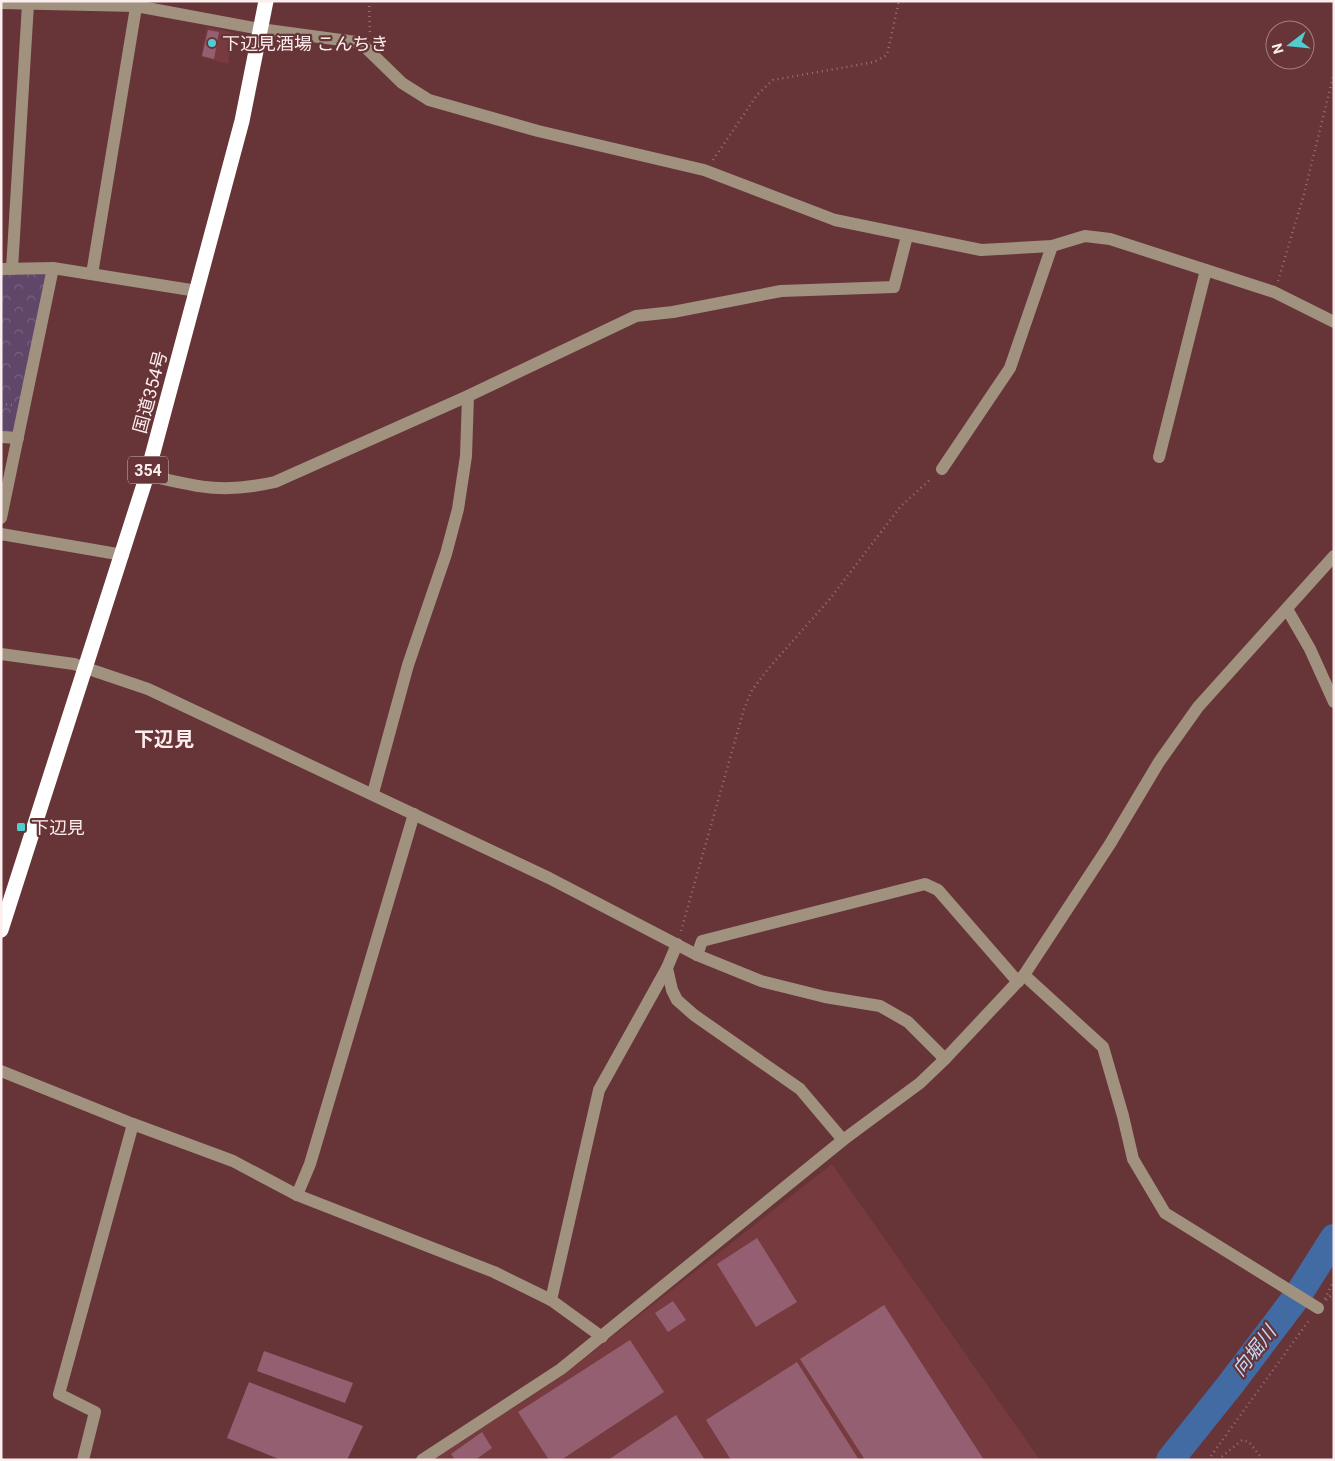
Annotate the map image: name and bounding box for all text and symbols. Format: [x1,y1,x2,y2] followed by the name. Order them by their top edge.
[1265,20,1315,70] north arrow
[222,33,388,54] place label: 下辺見酒場 こんちき
[206,37,218,49] marker: 下辺見酒場 こんちき
[1268,42,1287,56] text: N
[129,349,171,435] street label: 国道354号
[128,456,168,484] road number: 354
[134,727,194,751] district label: 下辺見
[31,817,85,838] place label: 下辺見
[15,821,27,833] marker: 下辺見
[1227,1320,1282,1381] water label: 向堀川

